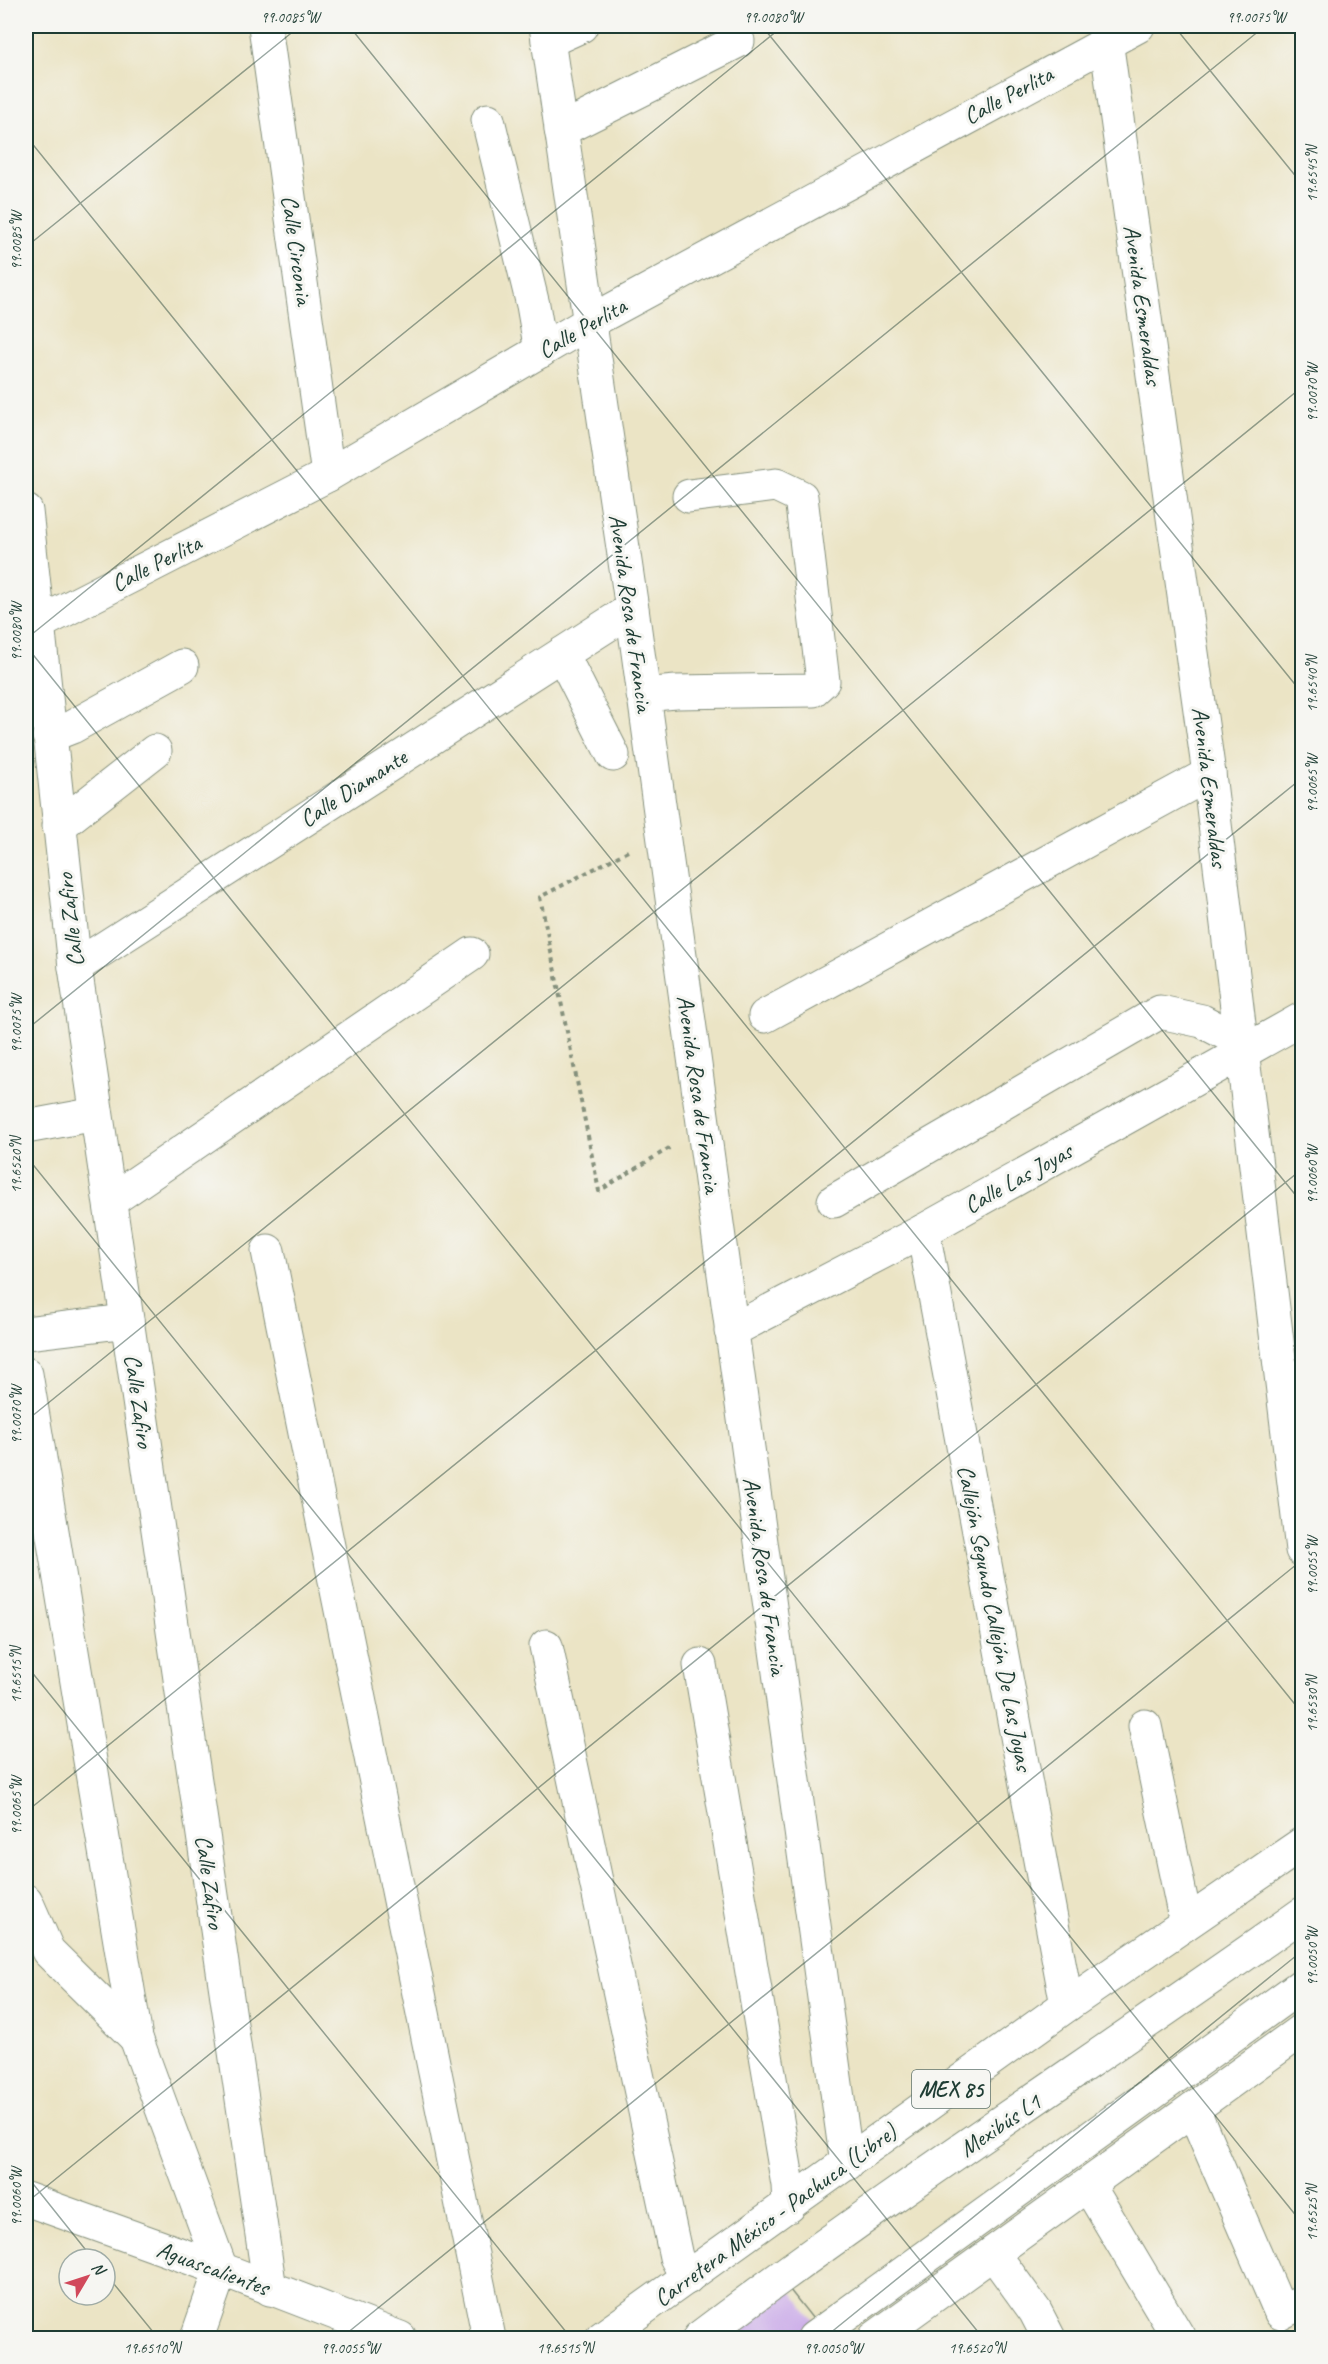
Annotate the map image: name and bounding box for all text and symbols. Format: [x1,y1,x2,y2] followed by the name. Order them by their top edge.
[261,8,322,27] text: 99.0085°W
[744,8,805,27] text: 99.0080°W
[1227,8,1288,27] text: 99.0075°W
[958,58,1059,131] street label: Calle Perlita
[1303,143,1322,202] text: 19.6545°N
[274,193,320,309] street label: Calle Circonia
[7,209,26,270] text: 99.0085°W
[1117,223,1169,389] street label: Avenida Esmeraldas
[533,290,633,365] street label: Calle Perlita
[1303,361,1322,422] text: 99.0070°W
[602,512,660,716] street label: Avenida Rosa de Francia
[106,527,207,598] street label: Calle Perlita
[7,600,26,661] text: 99.0080°W
[1303,653,1322,712] text: 19.6540°N
[1185,705,1235,871] street label: Avenida Esmeraldas
[294,741,414,834] street label: Calle Diamante
[1303,752,1322,813] text: 99.0065°W
[49,870,91,969] street label: Calle Zafiro
[7,992,26,1053] text: 99.0075°W
[670,993,728,1197] street label: Avenida Rosa de Francia
[7,1134,26,1193] text: 19.6520°N
[959,1135,1079,1220] street label: Calle Las Joyas
[1303,1143,1322,1204] text: 99.0060°W
[118,1352,161,1451] street label: Calle Zafiro
[7,1383,26,1444] text: 99.0070°W
[951,1463,1040,1775] street label: Callejón Segundo Callejón De Las Joyas
[736,1475,794,1679] street label: Avenida Rosa de Francia
[1303,1534,1322,1595] text: 99.0055°W
[7,1644,26,1703] text: 19.6515°N
[1303,1673,1322,1732] text: 19.6530°N
[7,1774,26,1835] text: 99.0065°W
[189,1833,232,1932] street label: Calle Zafiro
[1303,1925,1322,1986] text: 99.0050°W
[912,2070,990,2108] road number: MEX 85
[953,2086,1048,2163] street label: Mexibús L1
[648,2116,903,2313] street label: Carretera México - Pachuca (Libre)
[7,2165,26,2226] text: 99.0060°W
[1303,2182,1322,2241] text: 19.6525°N
[153,2234,276,2303] street label: Aguascalientes
[57,2247,117,2307] north arrow
[87,2258,111,2281] text: N
[124,2339,183,2358] text: 19.6510°N
[321,2339,382,2358] text: 99.0055°W
[537,2339,596,2358] text: 19.6515°N
[804,2339,865,2358] text: 99.0050°W
[949,2339,1008,2358] text: 19.6520°N

